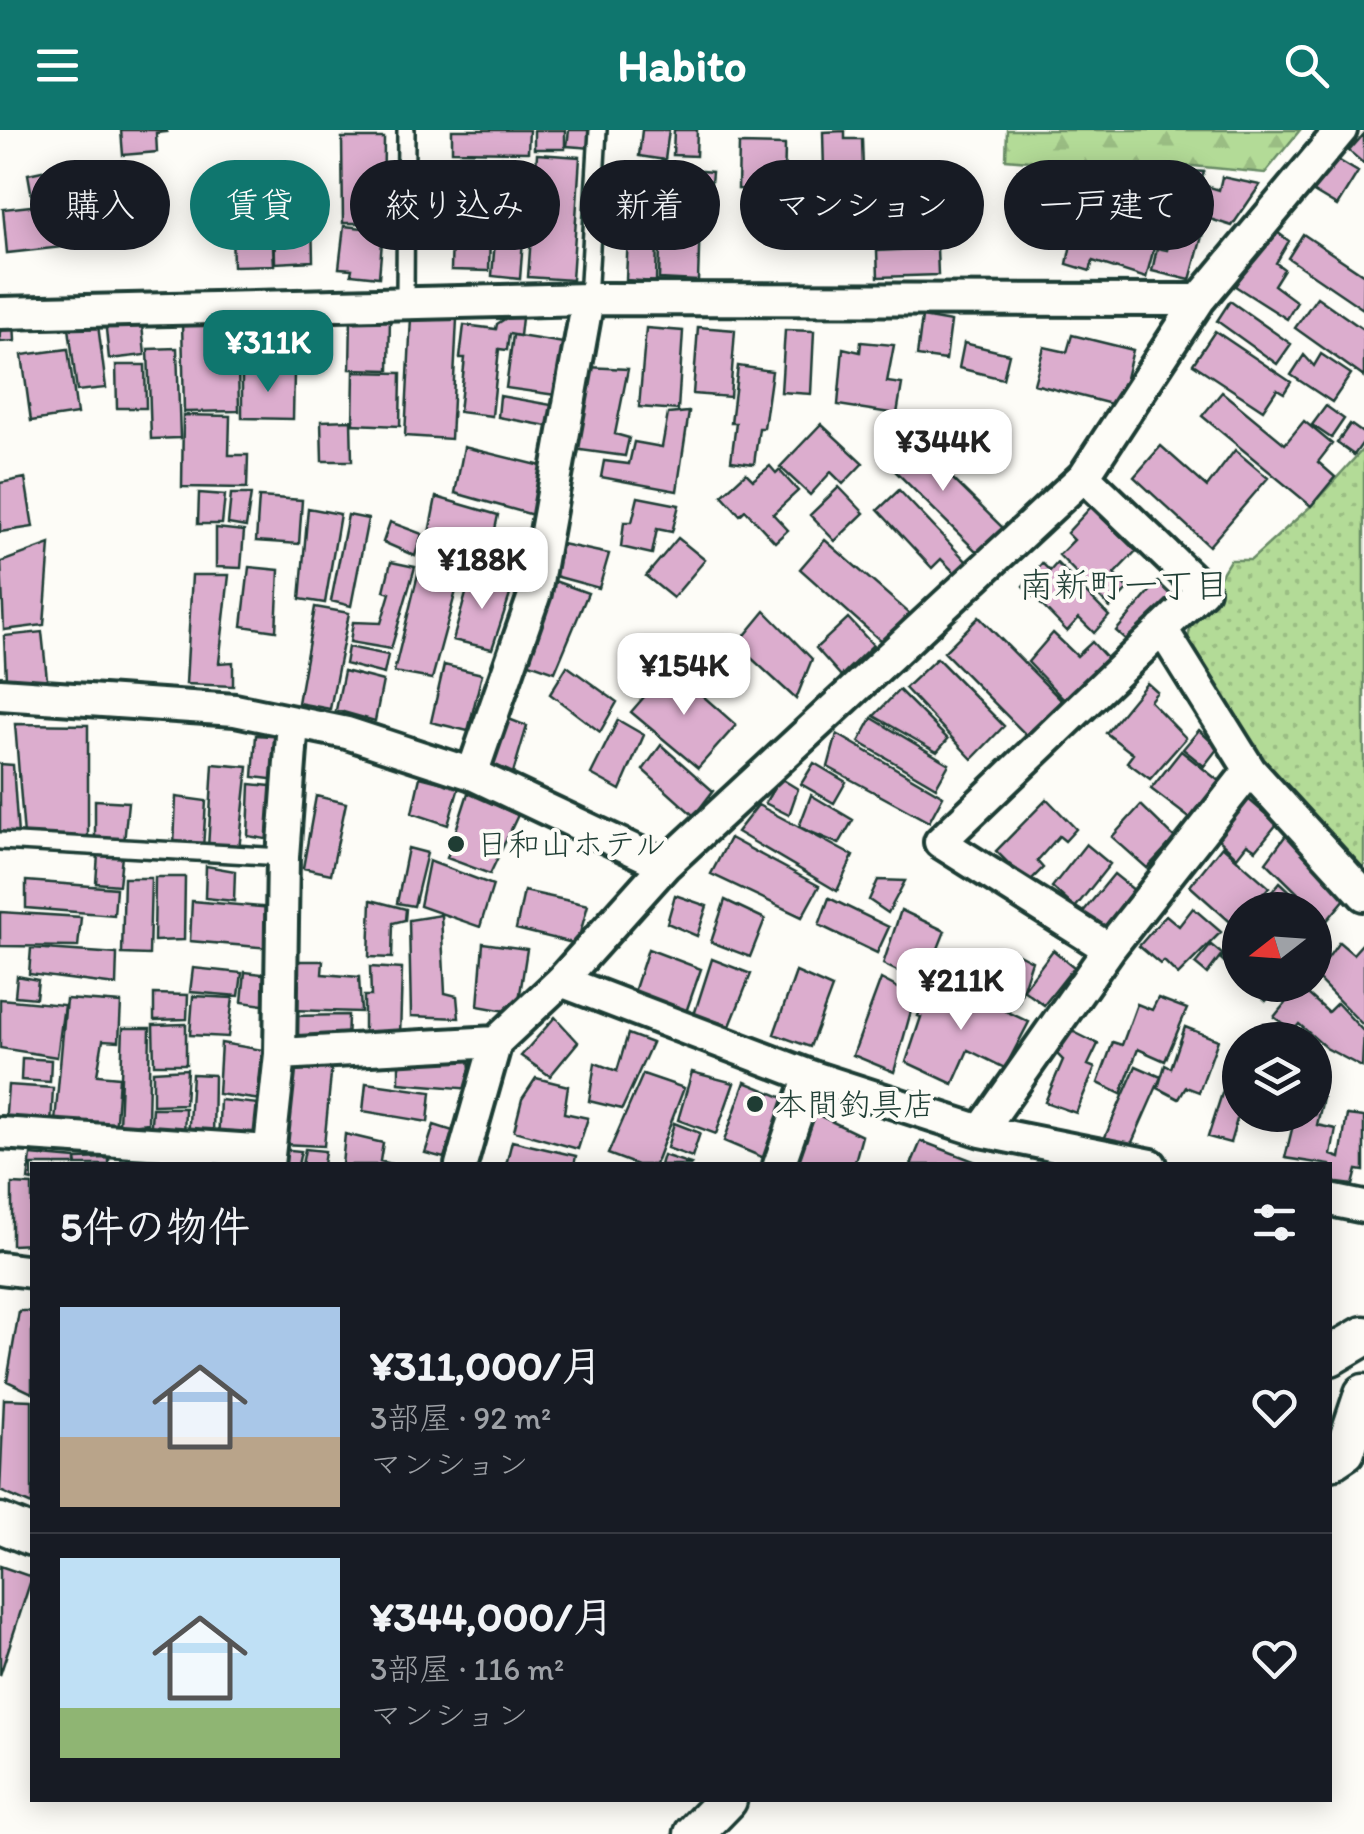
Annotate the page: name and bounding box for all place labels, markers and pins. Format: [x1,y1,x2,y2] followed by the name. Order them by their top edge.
[198,310,338,395] pin: ¥311K
[873,409,1013,494] pin: ¥344K
[412,527,552,612] pin: ¥188K
[614,633,754,718] pin: ¥154K
[476,825,667,863] place label: 日和山ホテル
[445,833,467,855] marker: 日和山ホテル
[891,948,1031,1033] pin: ¥211K
[775,1085,935,1123] place label: 本間釣具店
[744,1093,766,1115] marker: 本間釣具店

